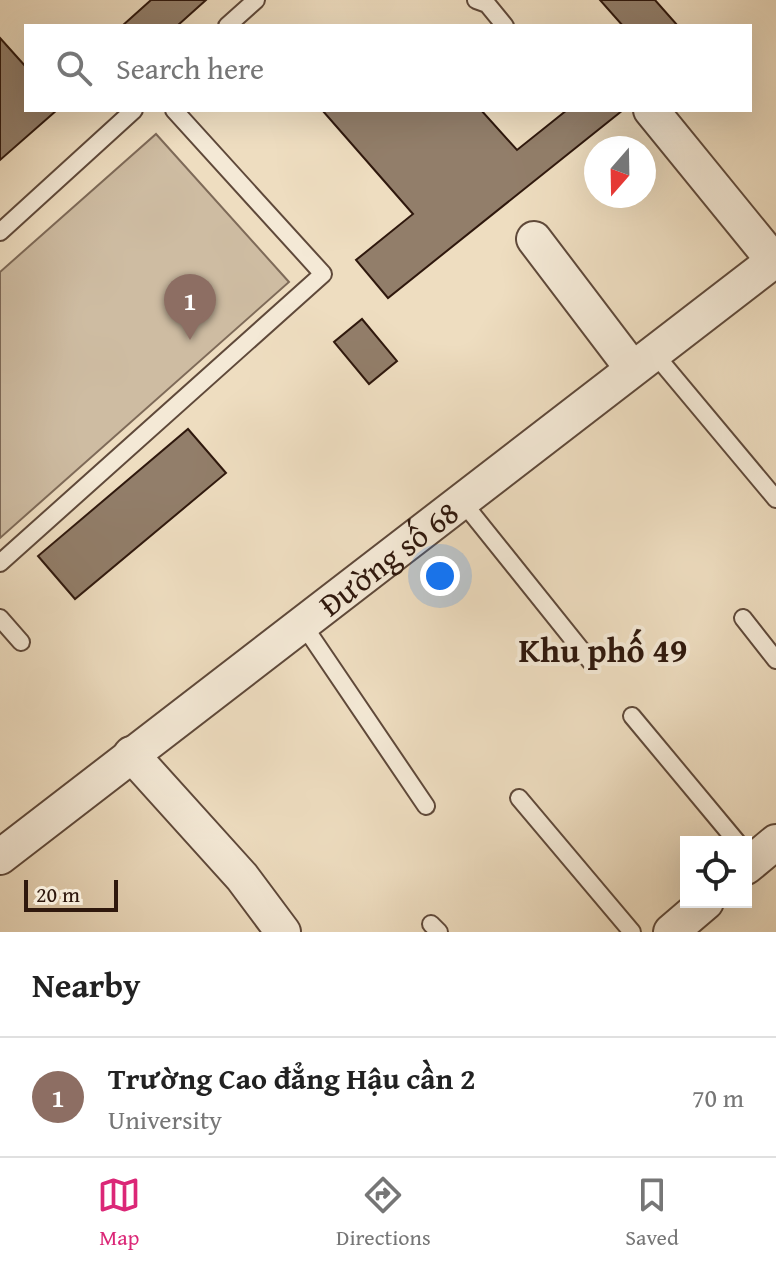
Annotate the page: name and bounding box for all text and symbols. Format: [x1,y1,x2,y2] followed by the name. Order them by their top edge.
[24,24,752,112] search box
[52,46,96,90] icon: search
[116,46,264,90] text: Search here
[584,136,656,208] north arrow
[164,274,216,340] pin: 1
[308,489,468,627] street label: Đường số 68
[420,556,460,596] your location
[519,625,687,674] district label: Khu phố 49
[680,836,752,908] map controls
[680,836,752,908] button: locate
[24,876,118,912] scale bar
[36,878,80,910] text: 20 m
[32,960,141,1009] text: Nearby
[108,1056,475,1100] text: Trường Cao đẳng Hậu cần 2
[51,1078,65,1117] text: 1
[692,1078,744,1117] text: 70 m
[108,1100,222,1139] text: University
[97,1173,141,1253] tab: Map
[336,1173,431,1253] tab: Directions
[625,1173,679,1253] tab: Saved

